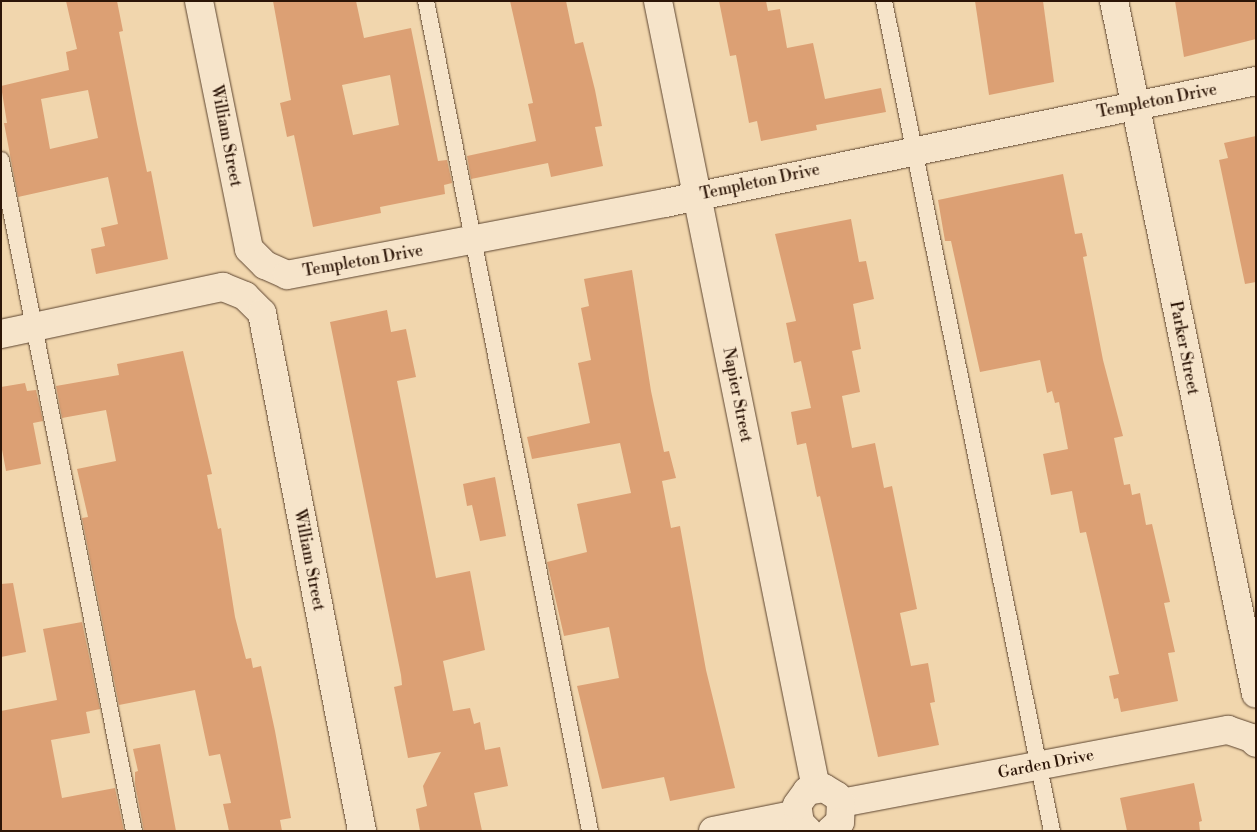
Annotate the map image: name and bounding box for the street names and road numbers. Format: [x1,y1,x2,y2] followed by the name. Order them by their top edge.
[1095,80,1219,122] street label: Templeton Drive
[207,84,245,188] street label: William Street
[698,160,822,204] street label: Templeton Drive
[301,241,425,281] street label: Templeton Drive
[1166,300,1202,396] street label: Parker Street
[718,346,756,444] street label: Napier Street
[290,508,328,612] street label: William Street
[996,745,1096,783] street label: Garden Drive

